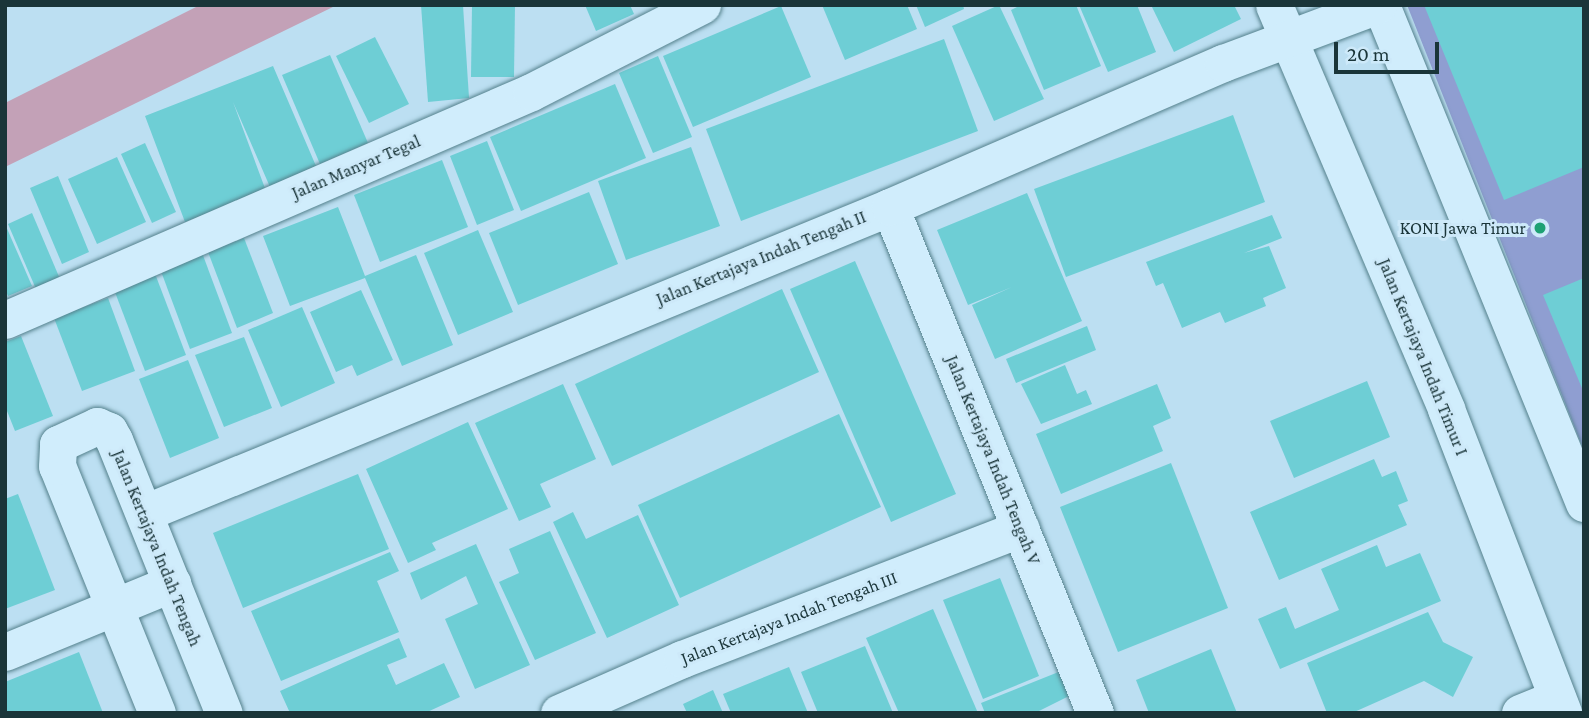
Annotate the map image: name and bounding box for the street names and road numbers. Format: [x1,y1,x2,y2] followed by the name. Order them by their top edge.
[288,130,424,204] street label: Jalan Manyar Tegal
[653,206,869,310] street label: Jalan Kertajaya Indah Tengah II
[1374,255,1472,459] street label: Jalan Kertajaya Indah Timur I
[941,352,1045,568] street label: Jalan Kertajaya Indah Tengah V
[108,447,206,649] street label: Jalan Kertajaya Indah Tengah
[678,567,900,669] street label: Jalan Kertajaya Indah Tengah III

